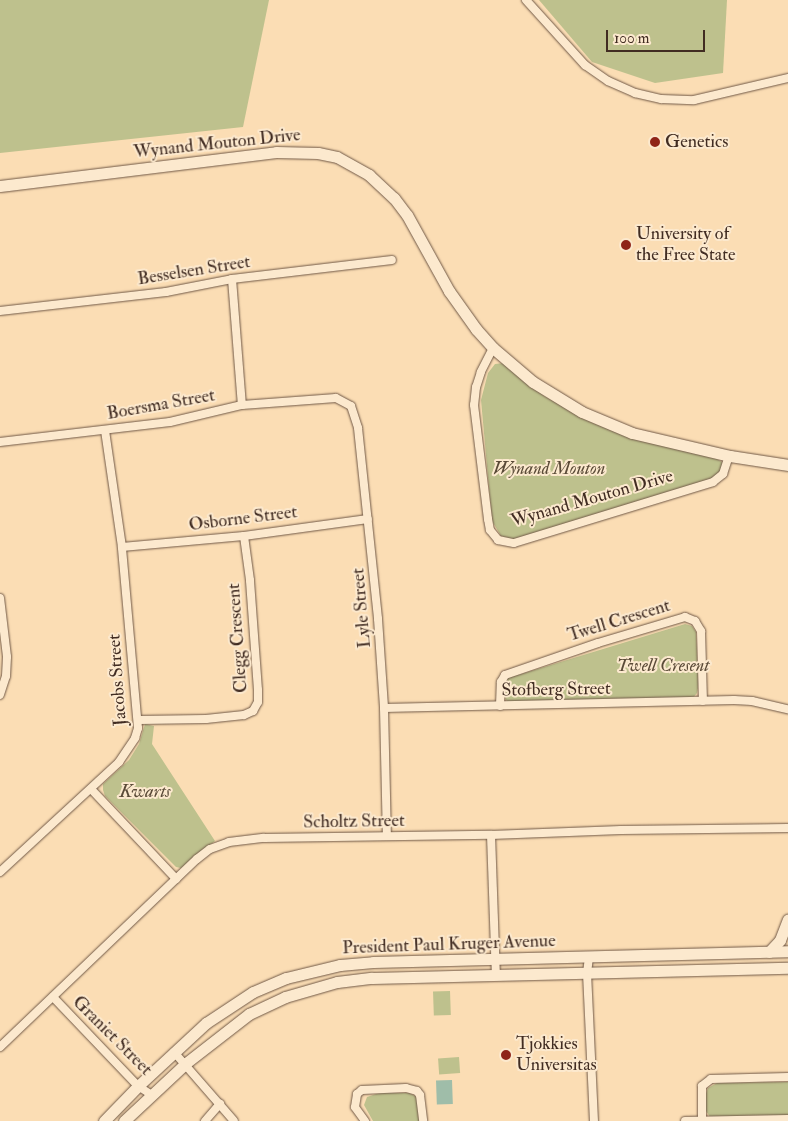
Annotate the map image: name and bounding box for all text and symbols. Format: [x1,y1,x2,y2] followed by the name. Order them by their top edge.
[608,20,707,52] scale bar
[614,29,649,48] text: 100 m
[132,124,302,164] street label: Wynand Mouton Drive
[665,131,728,153] place label: Genetics
[649,136,661,148] marker: Genetics
[636,224,736,266] place label: University of the Free State
[620,239,632,251] marker: University of the Free State
[136,251,252,291] street label: Besselsen Street
[105,385,217,425] street label: Boersma Street
[493,458,605,480] park label: Wynand Mouton
[508,466,676,532] street label: Wynand Mouton Drive
[188,502,298,536] street label: Osborne Street
[348,567,376,649] street label: Lyle Street
[223,582,253,694] street label: Clegg Crescent
[565,595,673,647] street label: Twell Crescent
[104,633,132,727] street label: Jacobs Street
[617,655,709,677] park label: Twell Cresent
[501,678,611,702] street label: Stofberg Street
[119,781,171,803] park label: Kwarts
[303,810,405,834] street label: Scholtz Street
[342,930,556,960] street label: President Paul Kruger Avenue
[68,992,156,1080] street label: Graniet Street
[516,1034,597,1076] place label: Tjokkies Universitas
[500,1049,512,1061] marker: Tjokkies Universitas

